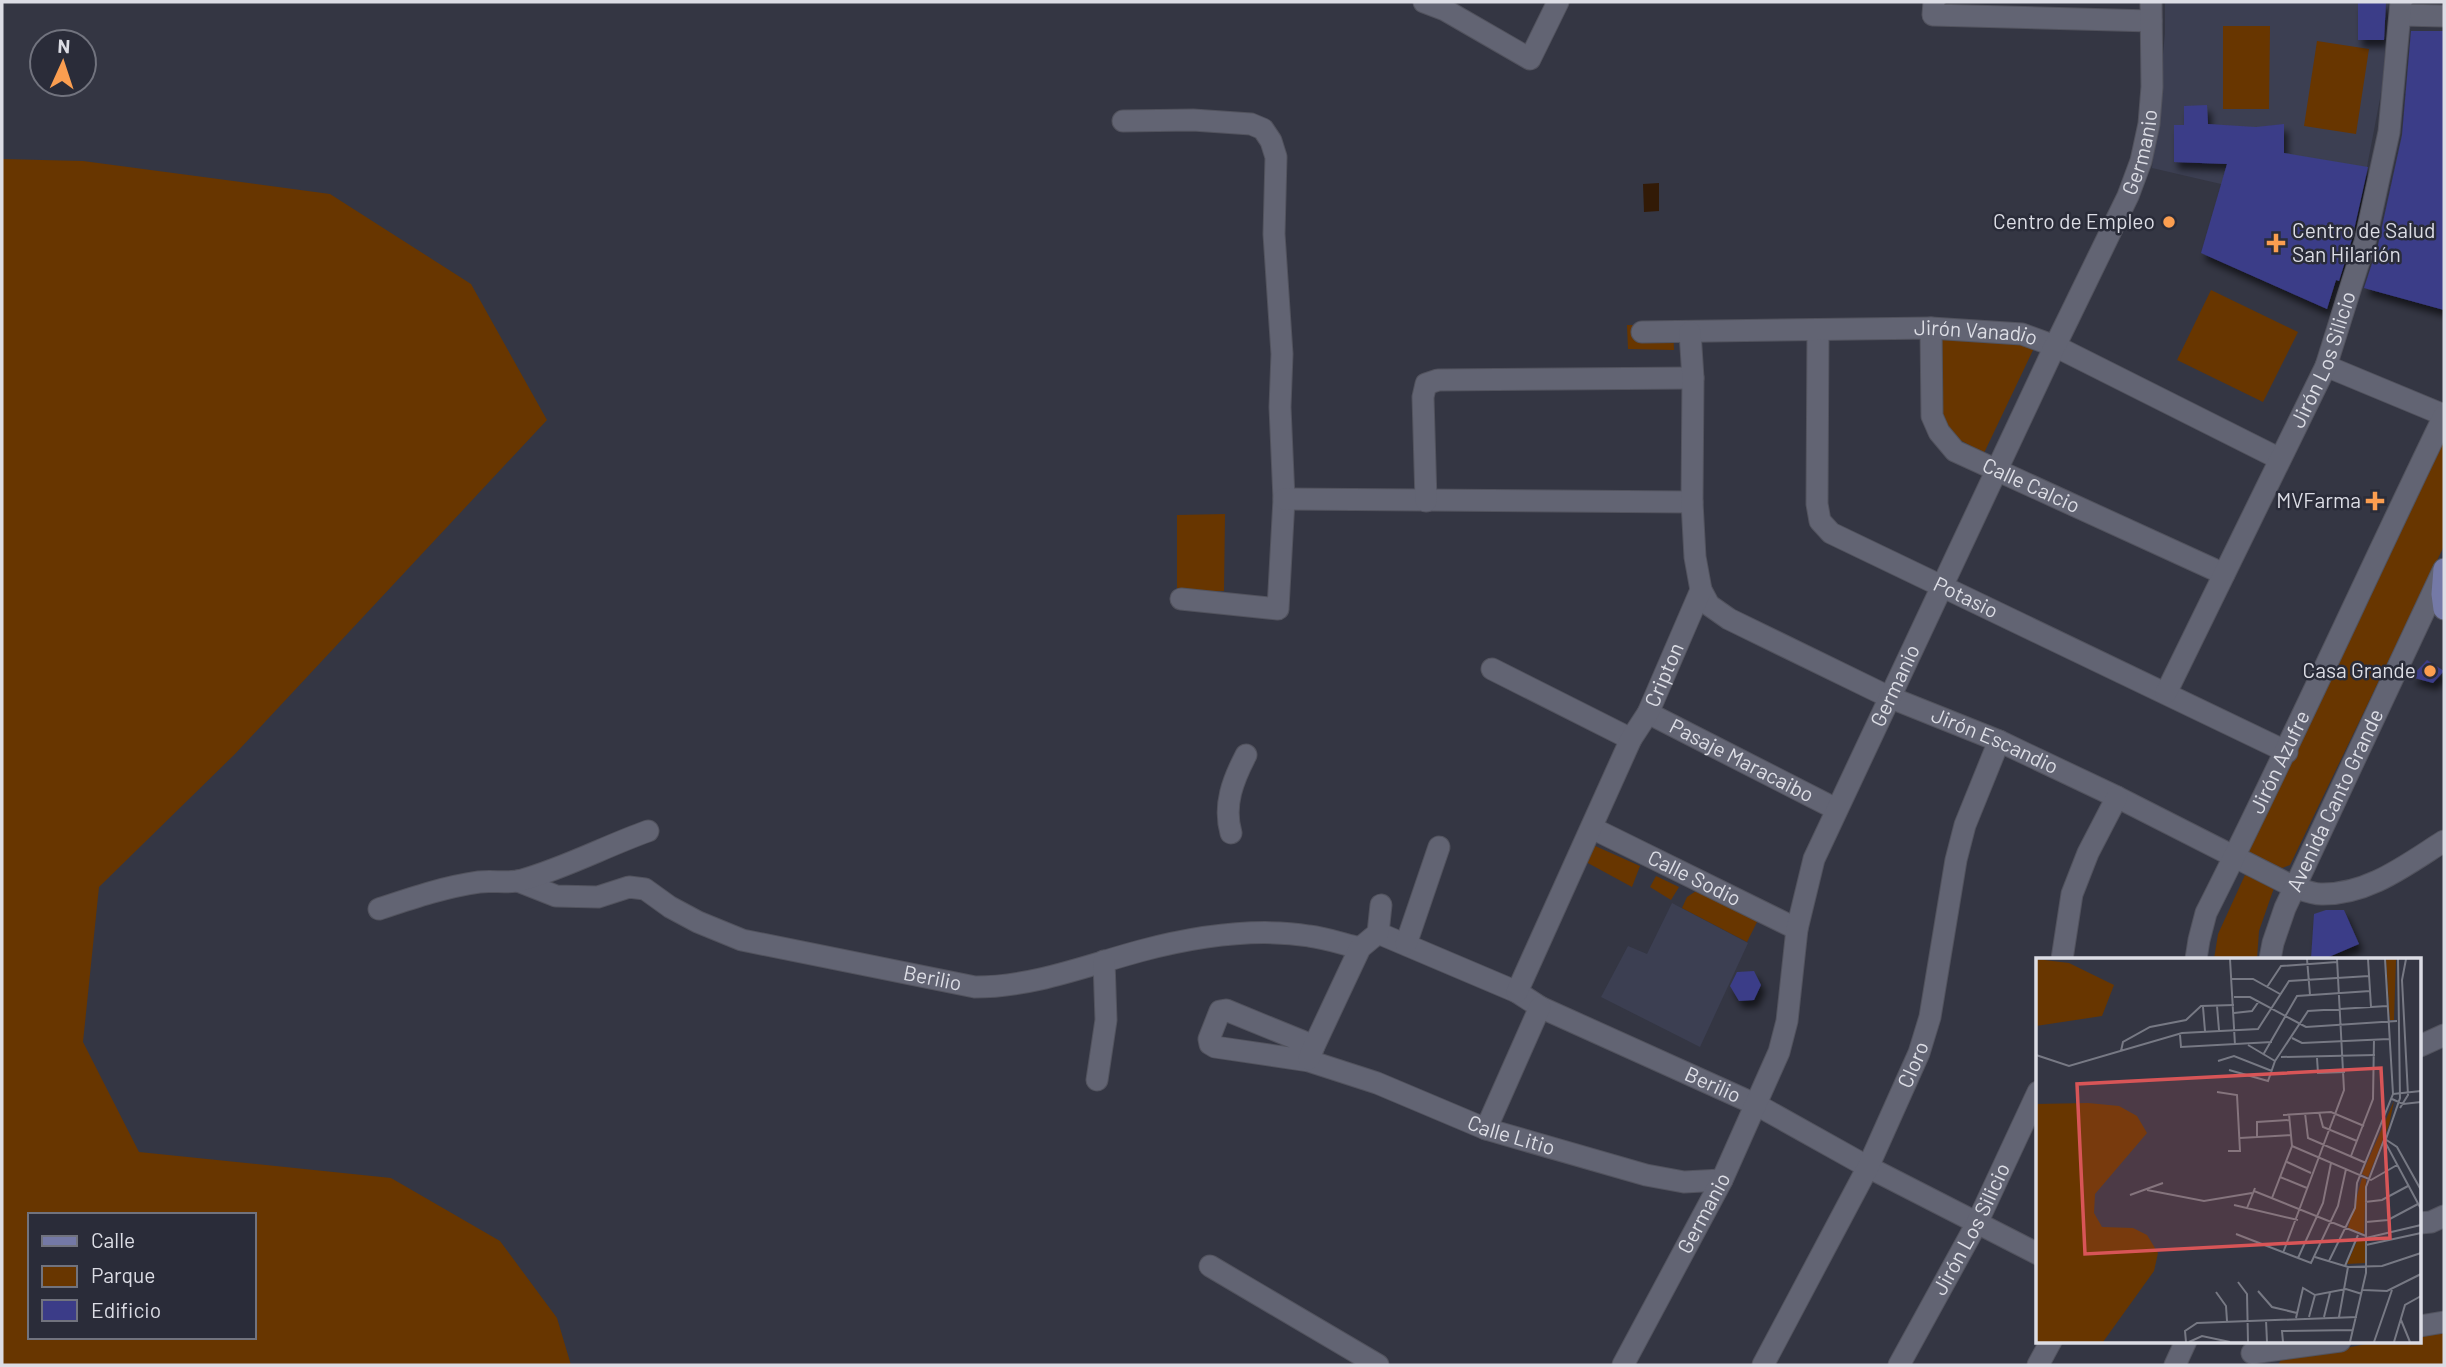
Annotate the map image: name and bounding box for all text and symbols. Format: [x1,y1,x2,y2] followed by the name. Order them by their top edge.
[28,28,98,98] north arrow
[57,34,71,57] text: N
[2116,108,2161,198] street label: Germanio
[1993,208,2155,233] place label: Centro de Empleo
[2161,214,2177,230] marker: Centro de Empleo
[2292,217,2435,266] place label: Centro de Salud San Hilarión
[2266,233,2286,253] marker: Centro de Salud San Hilarión
[2284,288,2360,432] street label: Jirón Los Silicio
[1914,314,2042,350] street label: Jirón Vanadio
[1979,451,2084,518] street label: Calle Calcio
[2276,487,2361,512] place label: MVFarma
[2367,493,2383,509] marker: MVFarma
[1930,570,2003,622] street label: Potasio
[1638,638,1688,710] street label: Cripton
[1864,640,1924,730] street label: Germanio
[2303,657,2416,682] place label: Casa Grande
[2422,663,2438,679] marker: Casa Grande
[1928,701,2063,778] street label: Jirón Escandio
[2281,705,2388,895] street label: Avenida Canto Grande
[2243,706,2314,817] street label: Jirón Azufre
[1666,712,1818,807] street label: Pasaje Maracaibo
[1644,844,1745,910] street label: Calle Sodio
[2036,958,2422,1342] inset map
[901,959,964,995] street label: Berilio
[1891,1038,1933,1091] street label: Cloro
[1681,1060,1745,1107] street label: Berilio
[1464,1109,1558,1159] street label: Calle Litio
[1926,1159,2014,1299] street label: Jirón Los Silicio
[1671,1169,1735,1257] street label: Germanio
[28,1213,256,1339] legend
[91,1227,135,1252] text: Calle
[91,1262,156,1287] text: Parque
[91,1297,161,1322] text: Edificio

